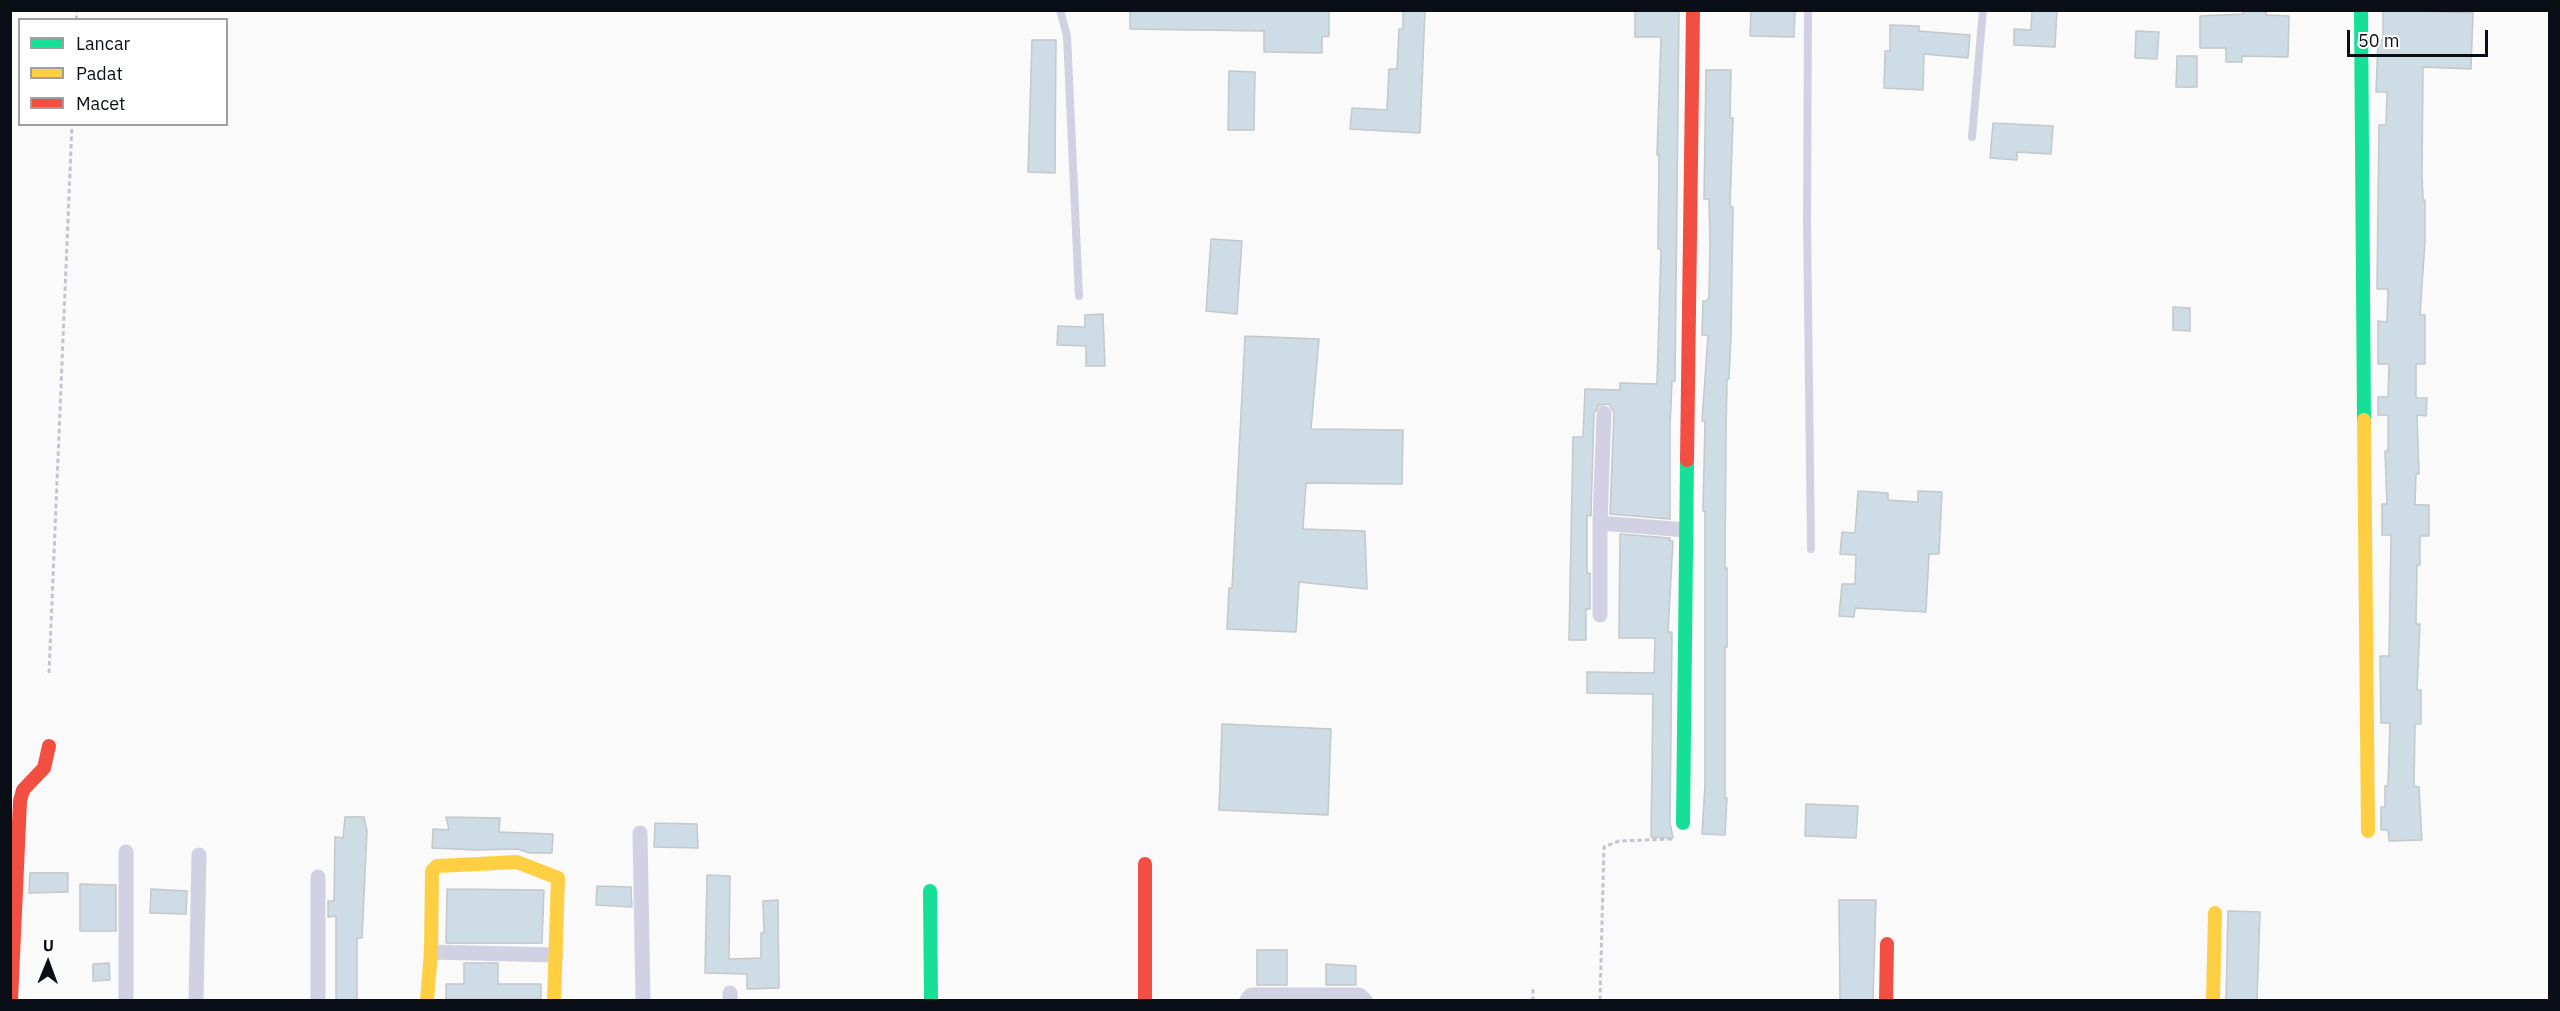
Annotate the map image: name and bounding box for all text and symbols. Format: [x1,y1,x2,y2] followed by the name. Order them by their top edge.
[18,18,228,126] legend
[2350,18,2491,56] scale bar
[2358,29,2400,52] text: 50 m
[76,32,130,55] text: Lancar
[76,62,123,85] text: Padat
[76,92,125,115] text: Macet
[18,933,78,993] north arrow
[43,935,54,955] text: U

